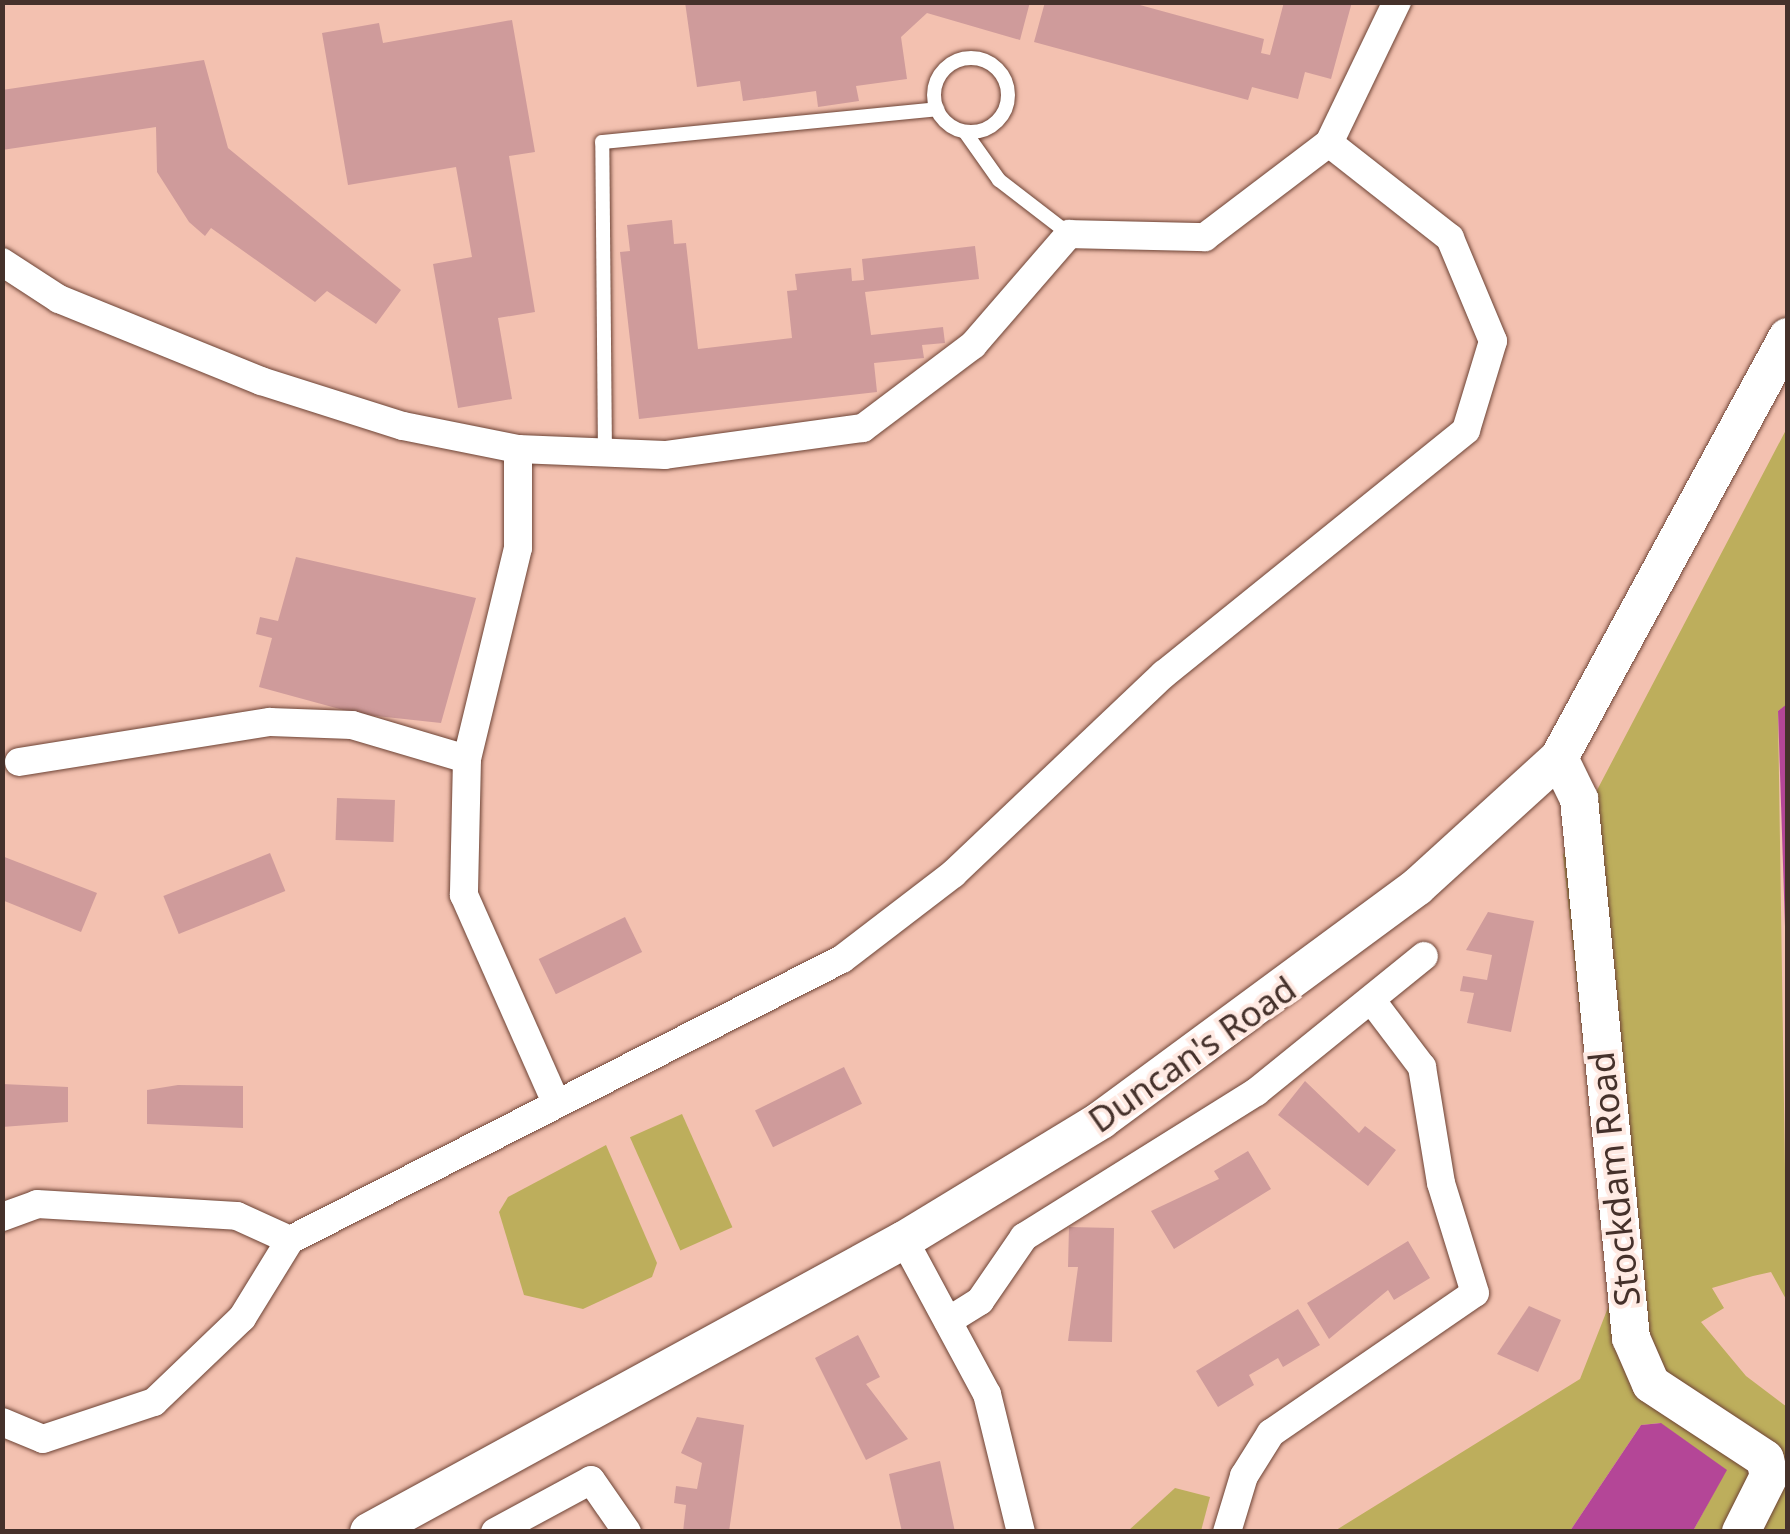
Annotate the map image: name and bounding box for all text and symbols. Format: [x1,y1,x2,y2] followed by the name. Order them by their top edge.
[1080,967,1304,1141] street label: Duncan's Road
[1580,1050,1648,1308] street label: Stockdam Road

